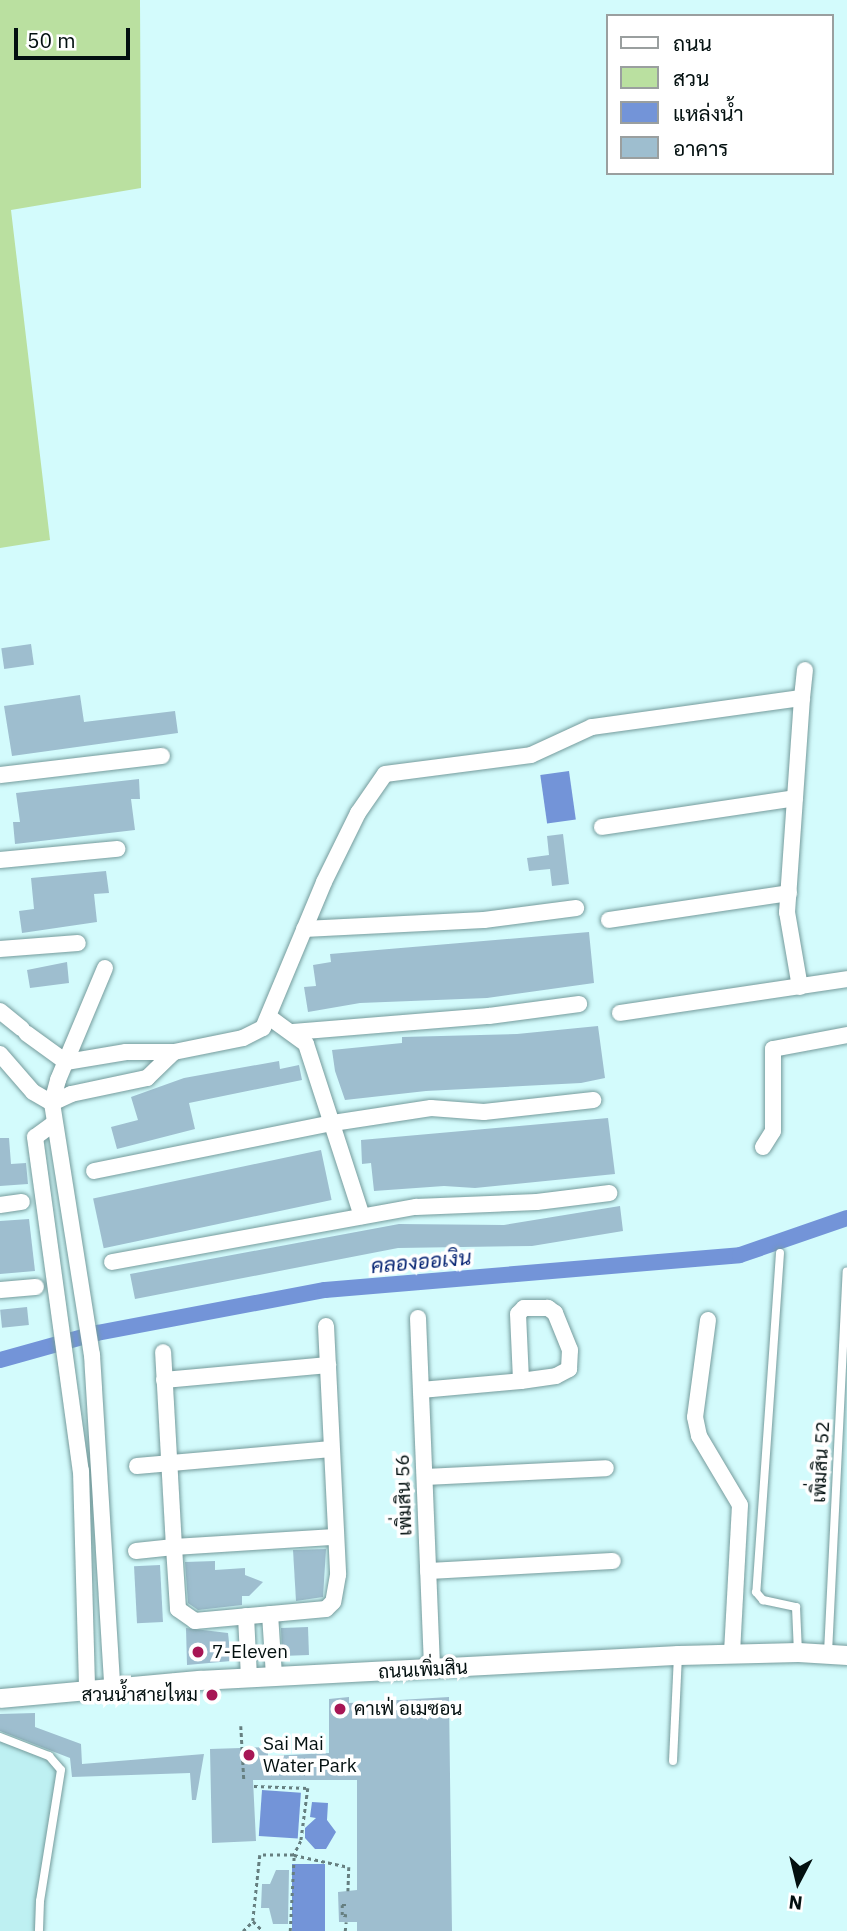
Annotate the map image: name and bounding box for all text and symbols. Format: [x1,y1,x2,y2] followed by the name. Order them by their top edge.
[18,14,133,58] scale bar
[606,14,833,175] legend
[27,26,76,54] text: 50 m
[673,29,712,57] text: ถนน
[673,64,709,92] text: สวน
[673,99,744,127] text: แหล่งน้ำ
[673,134,729,162] text: อาคาร
[370,1244,472,1278] water label: คลองออเงิน
[807,1421,835,1503] street label: เพิ่มสิน 52
[391,1454,417,1536] street label: เพิ่มสิน 56
[212,1641,288,1663] place label: 7-Eleven
[190,1644,206,1660] marker: 7-Eleven
[378,1656,468,1684] street label: ถนนเพิ่มสิน
[82,1684,198,1706] place label: สวนน้ำสายไหม
[204,1687,220,1703] marker: สวนน้ำสายไหม
[354,1698,462,1720] place label: คาเฟ่ อเมซอน
[332,1701,348,1717] marker: คาเฟ่ อเมซอน
[263,1733,357,1777] place label: Sai Mai Water Park
[241,1747,257,1763] marker: Sai Mai Water Park
[763,1847,833,1917] north arrow
[787,1890,804,1916] text: N

